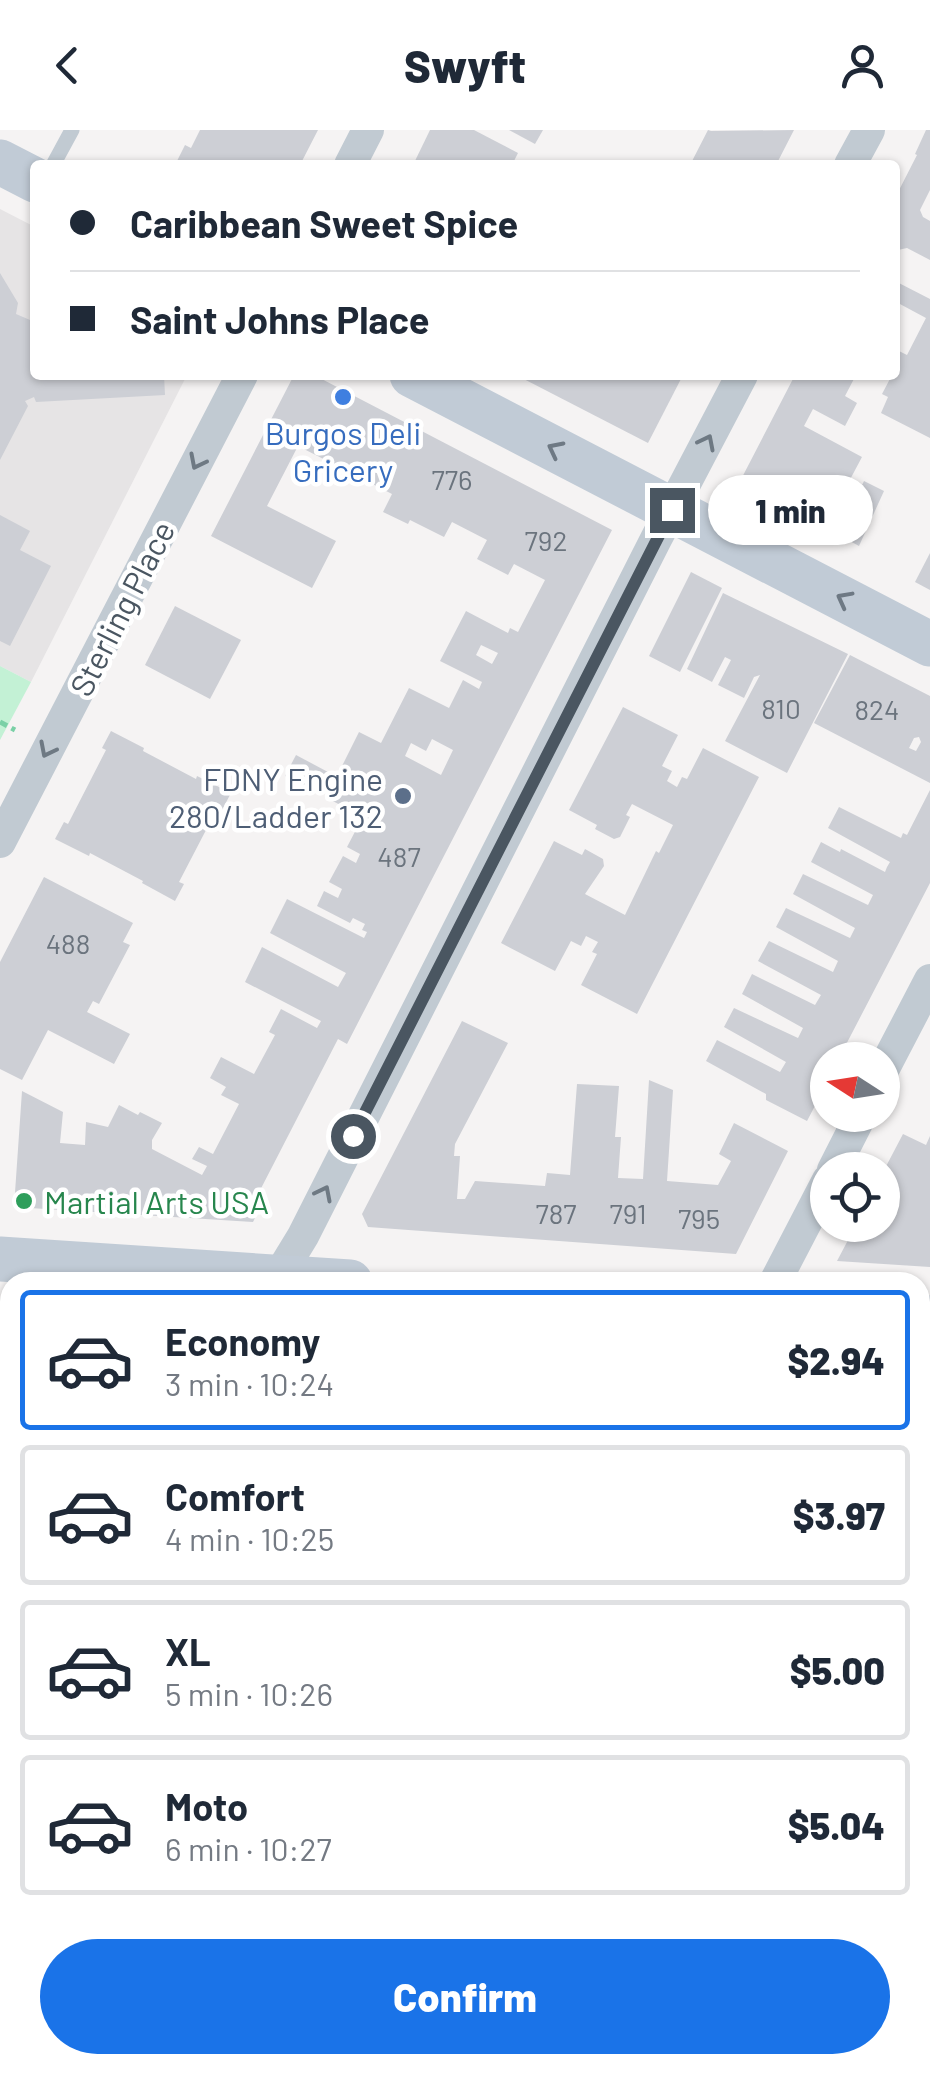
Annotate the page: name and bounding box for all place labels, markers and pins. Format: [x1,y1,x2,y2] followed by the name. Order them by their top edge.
[332,386,354,408] marker: Burgos Deli Gricery
[265,413,421,488] place label: Burgos Deli Gricery
[169,759,383,834] place label: FDNY Engine 280/Ladder 132
[392,785,414,807] marker: FDNY Engine 280/Ladder 132
[44,1182,269,1220] place label: Martial Arts USA
[13,1190,35,1212] marker: Martial Arts USA

